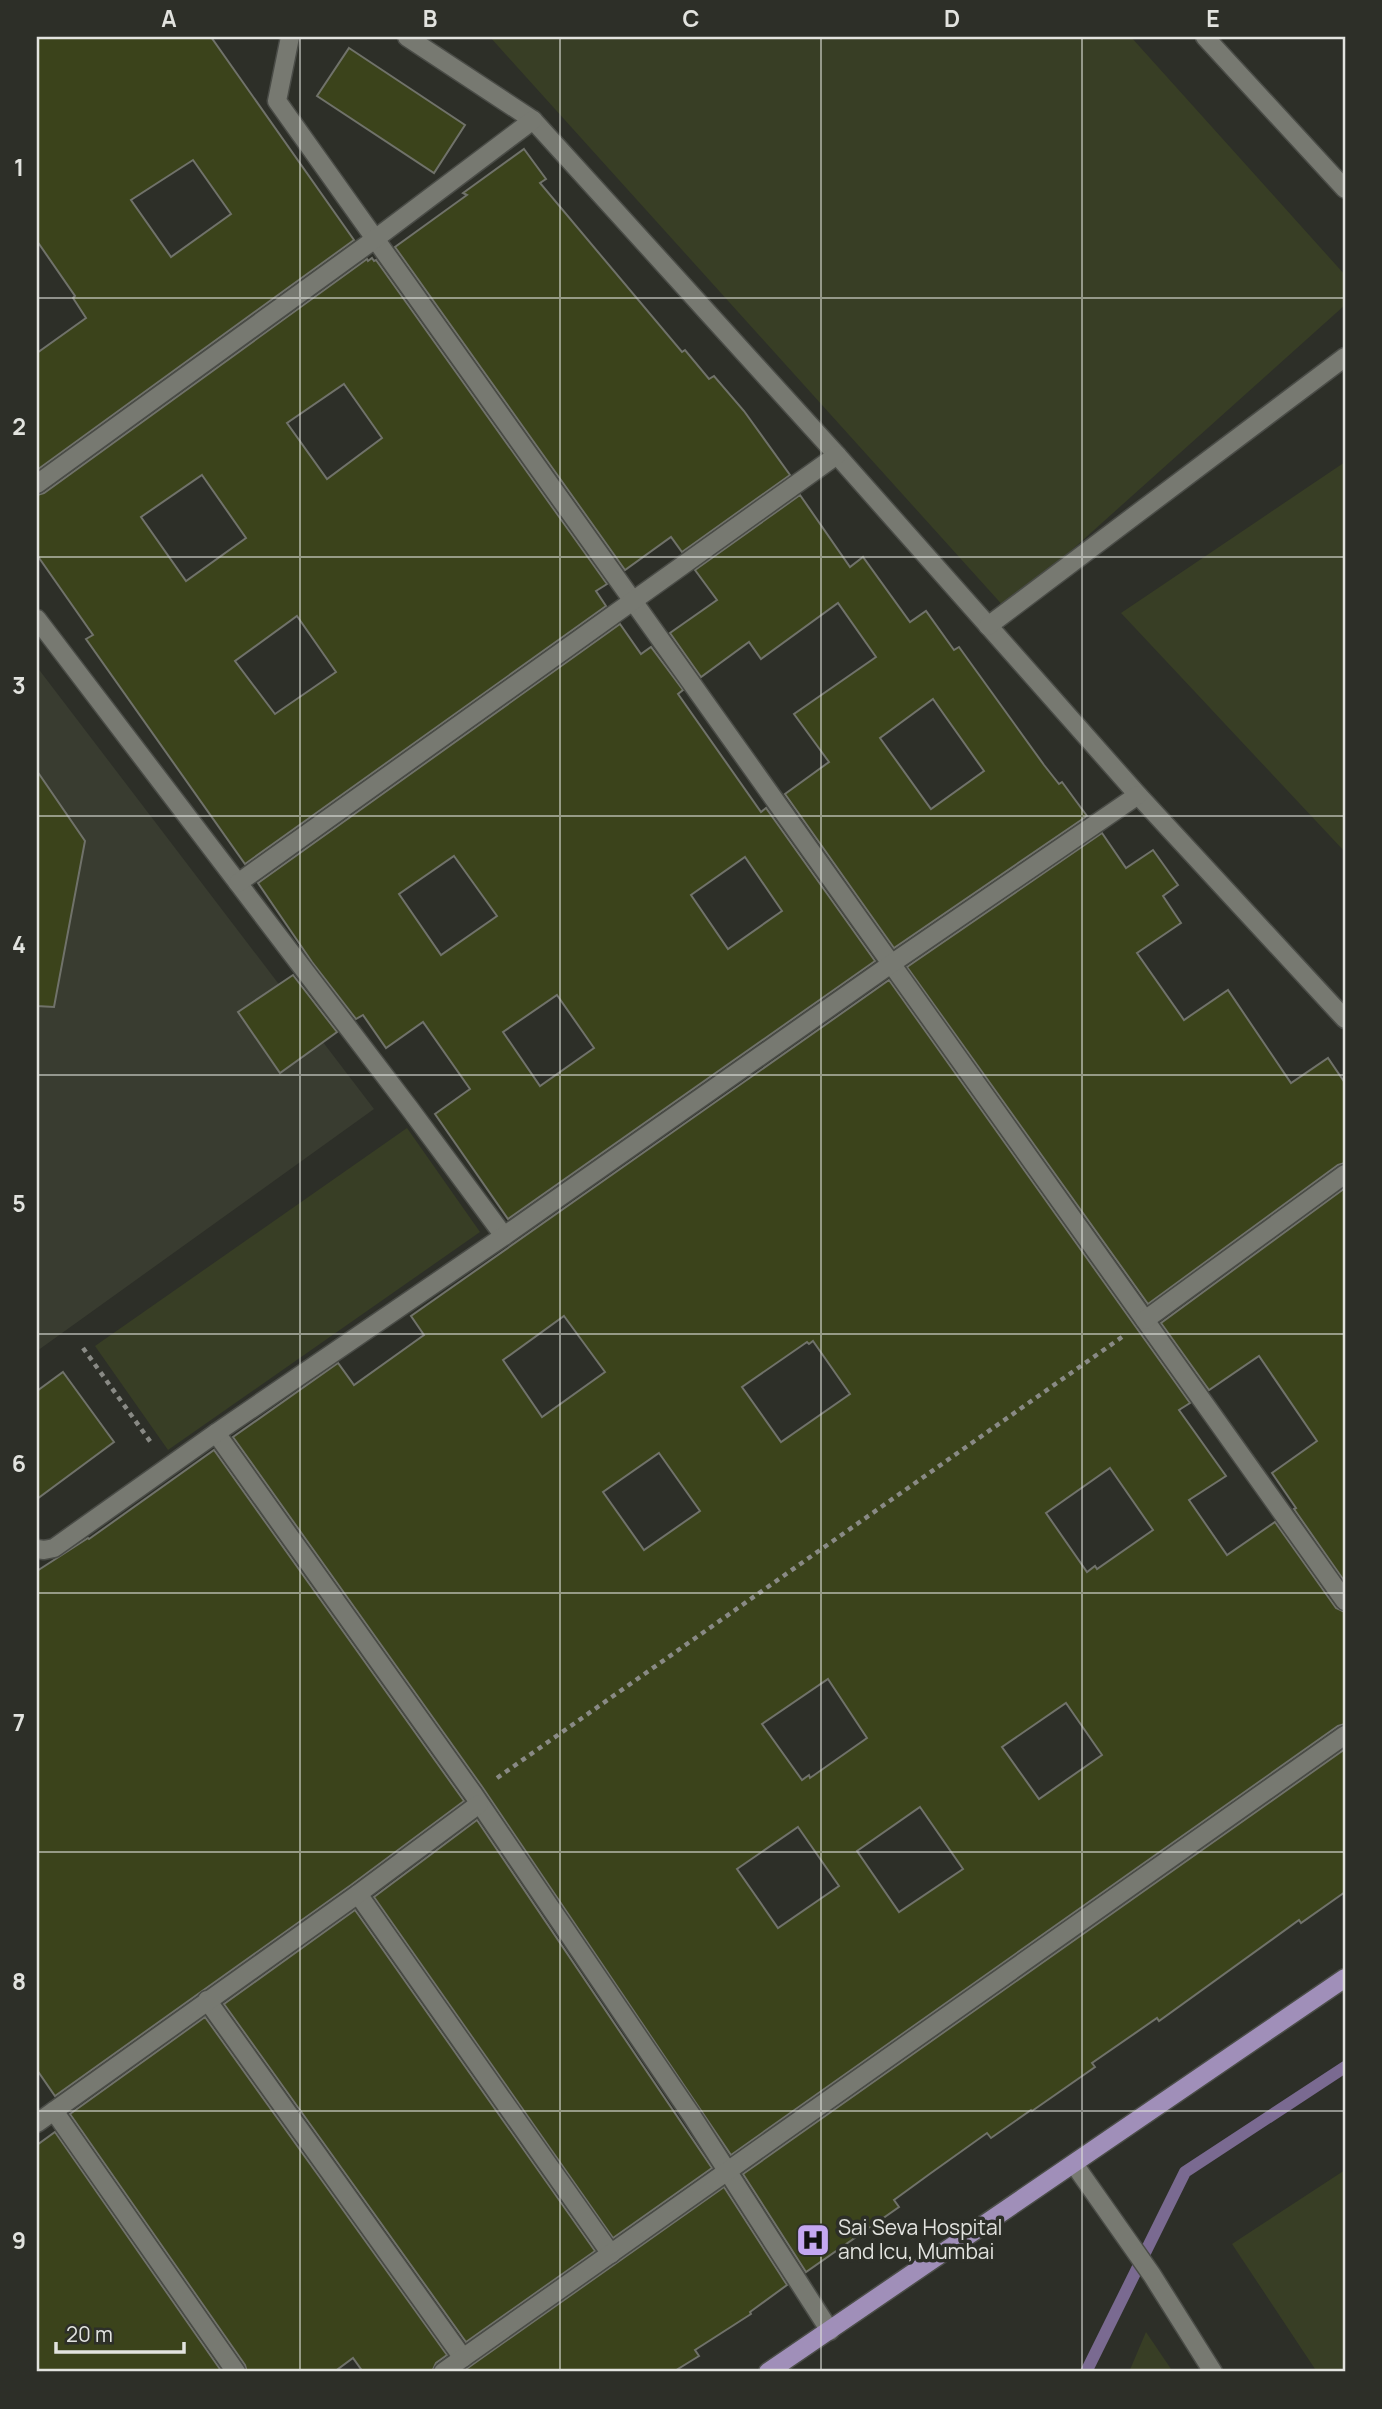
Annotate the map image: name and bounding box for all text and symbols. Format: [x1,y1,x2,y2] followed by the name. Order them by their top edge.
[161,2,177,34] text: A
[423,2,437,34] text: B
[683,2,700,34] text: C
[944,2,960,34] text: D
[1206,2,1220,34] text: E
[14,151,24,183] text: 1
[12,410,26,442] text: 2
[12,669,26,701] text: 3
[12,928,26,960] text: 4
[12,1187,26,1219] text: 5
[12,1447,26,1479] text: 6
[13,1706,25,1738] text: 7
[12,1965,26,1997] text: 8
[838,2213,1002,2265] place label: Sai Seva Hospital and Icu, Mumbai
[794,2221,832,2259] hospital icon: Sai Seva Hospital and Icu, Mumbai
[12,2224,26,2256] text: 9
[56,2311,184,2355] scale bar
[66,2320,113,2348] text: 20 m

